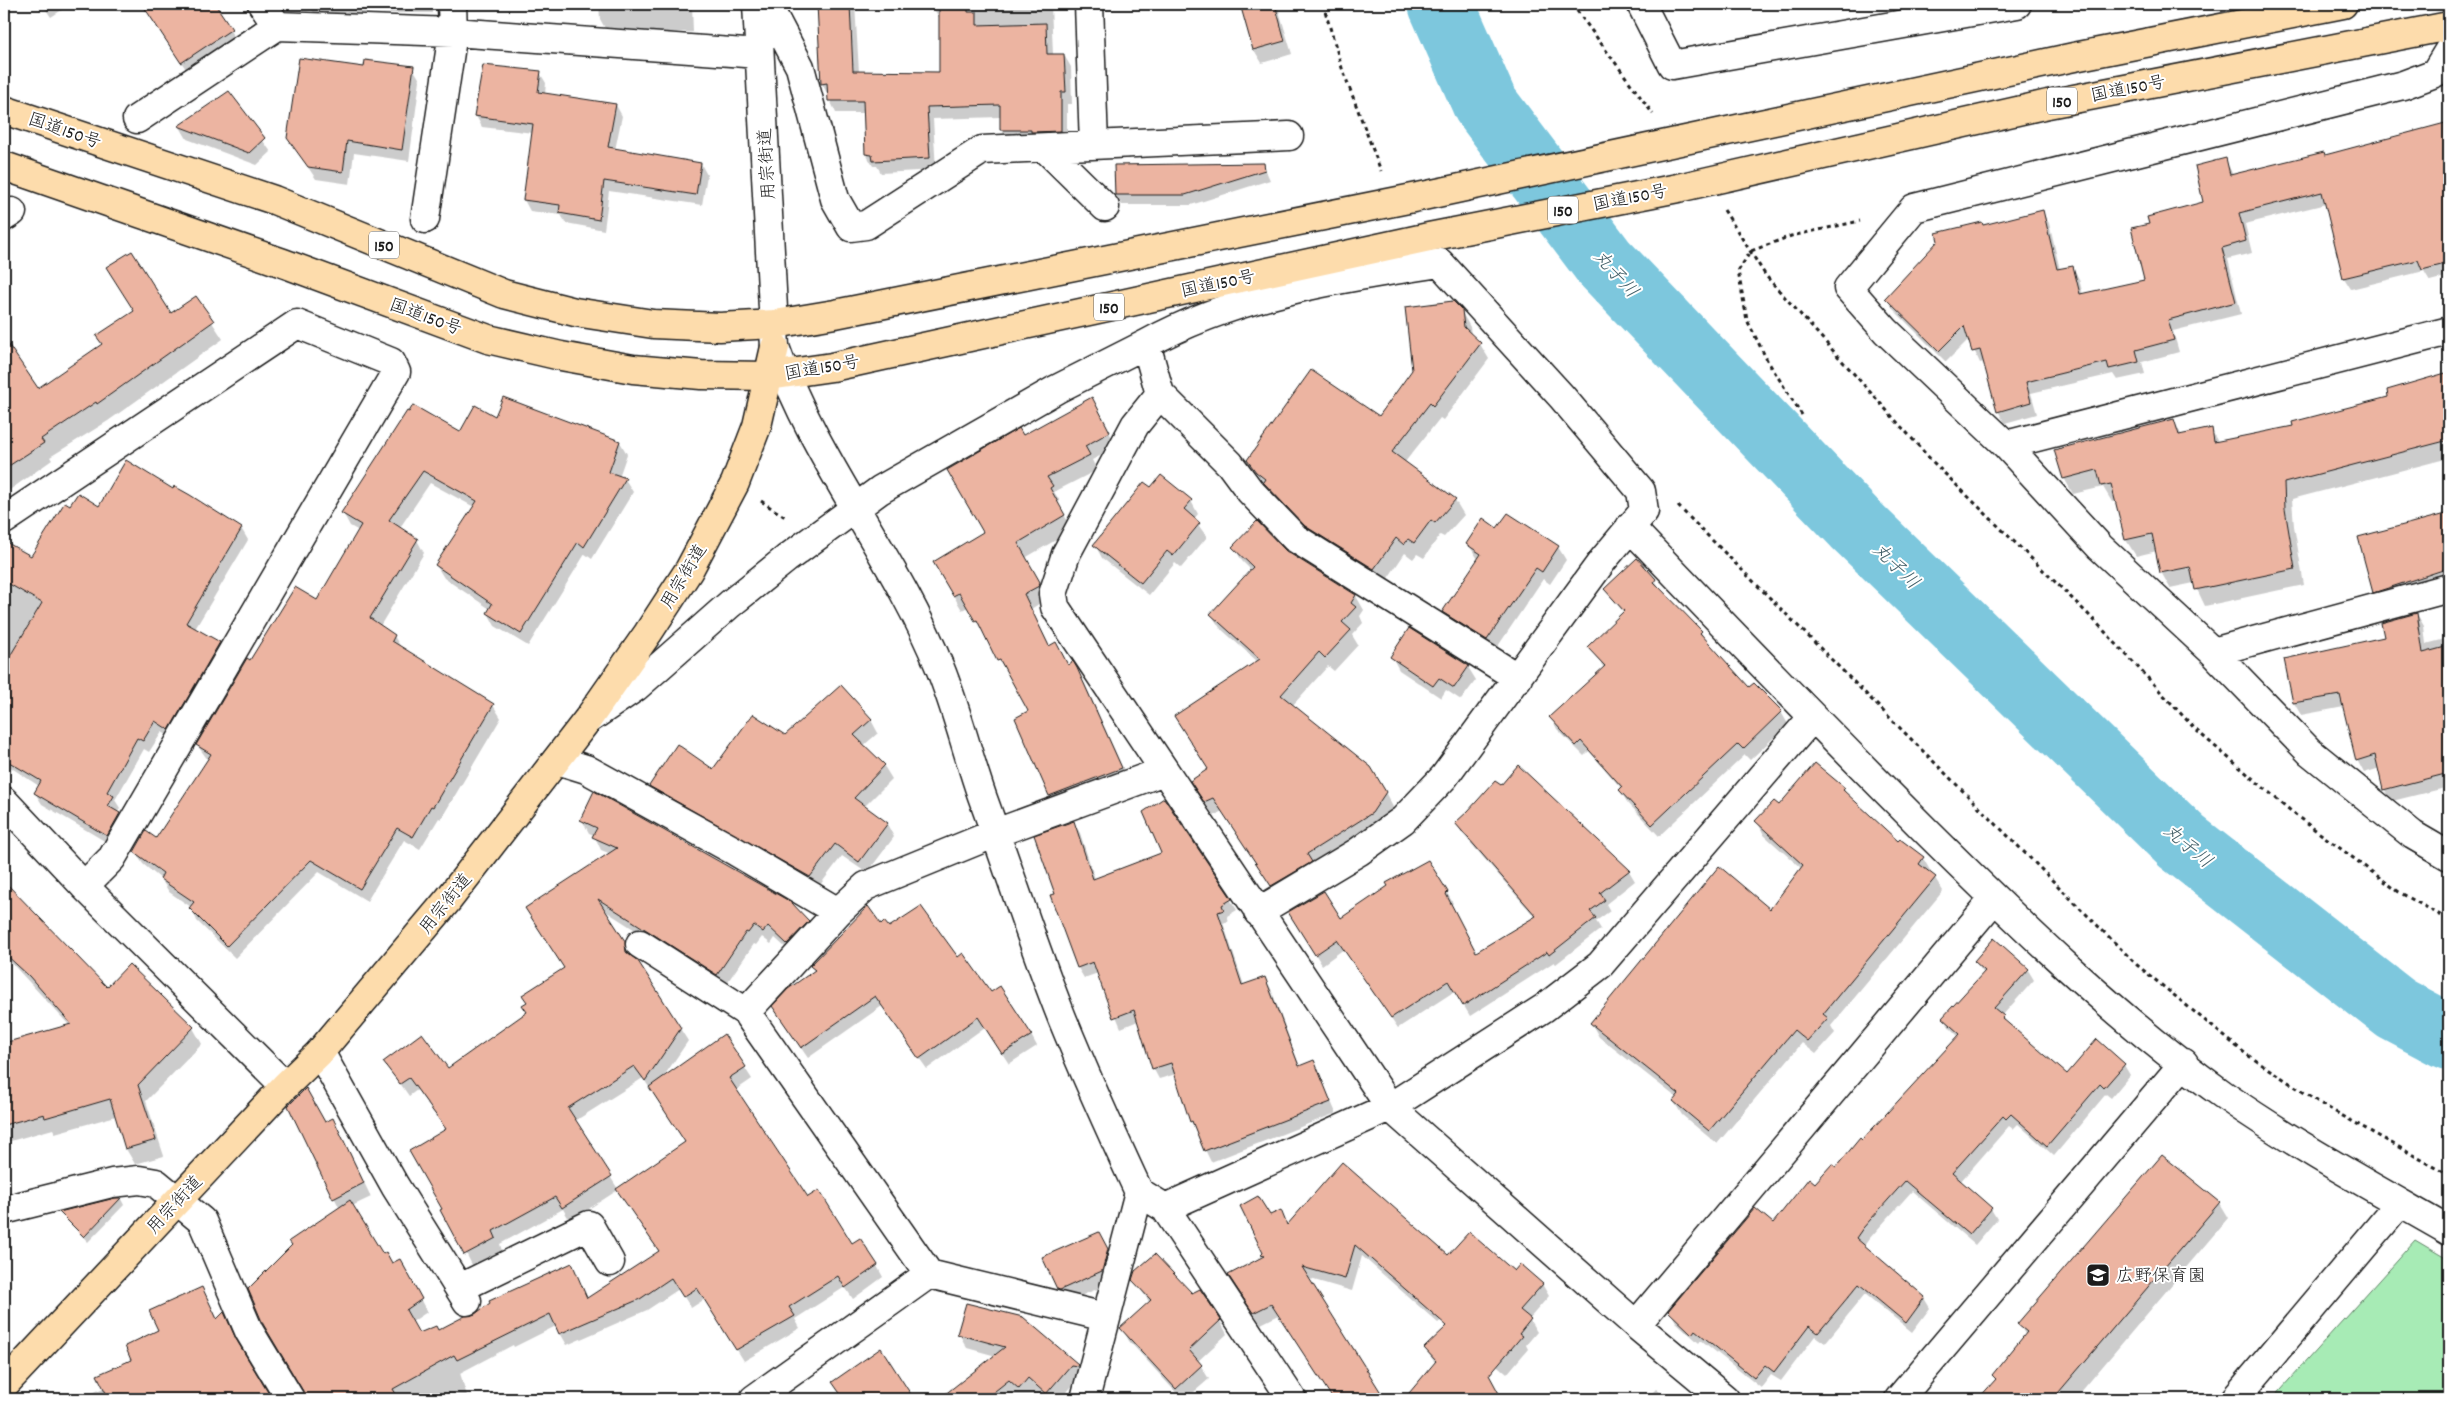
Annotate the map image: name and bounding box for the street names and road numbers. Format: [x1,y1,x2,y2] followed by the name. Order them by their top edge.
[2089,71,2168,110] street label: 国道150号
[2047,88,2077,114] road number: 150
[24,108,104,157] street label: 国道150号
[754,127,783,200] street label: 用宗街道
[1591,180,1670,219] street label: 国道150号
[1548,196,1578,224] road number: 150
[369,232,399,258] road number: 150
[1179,265,1258,306] street label: 国道150号
[385,294,465,343] street label: 国道150号
[1094,294,1124,320] road number: 150
[783,351,862,388] street label: 国道150号
[656,540,714,615] street label: 用宗街道
[415,869,479,940] street label: 用宗街道
[142,1171,210,1241] street label: 用宗街道

